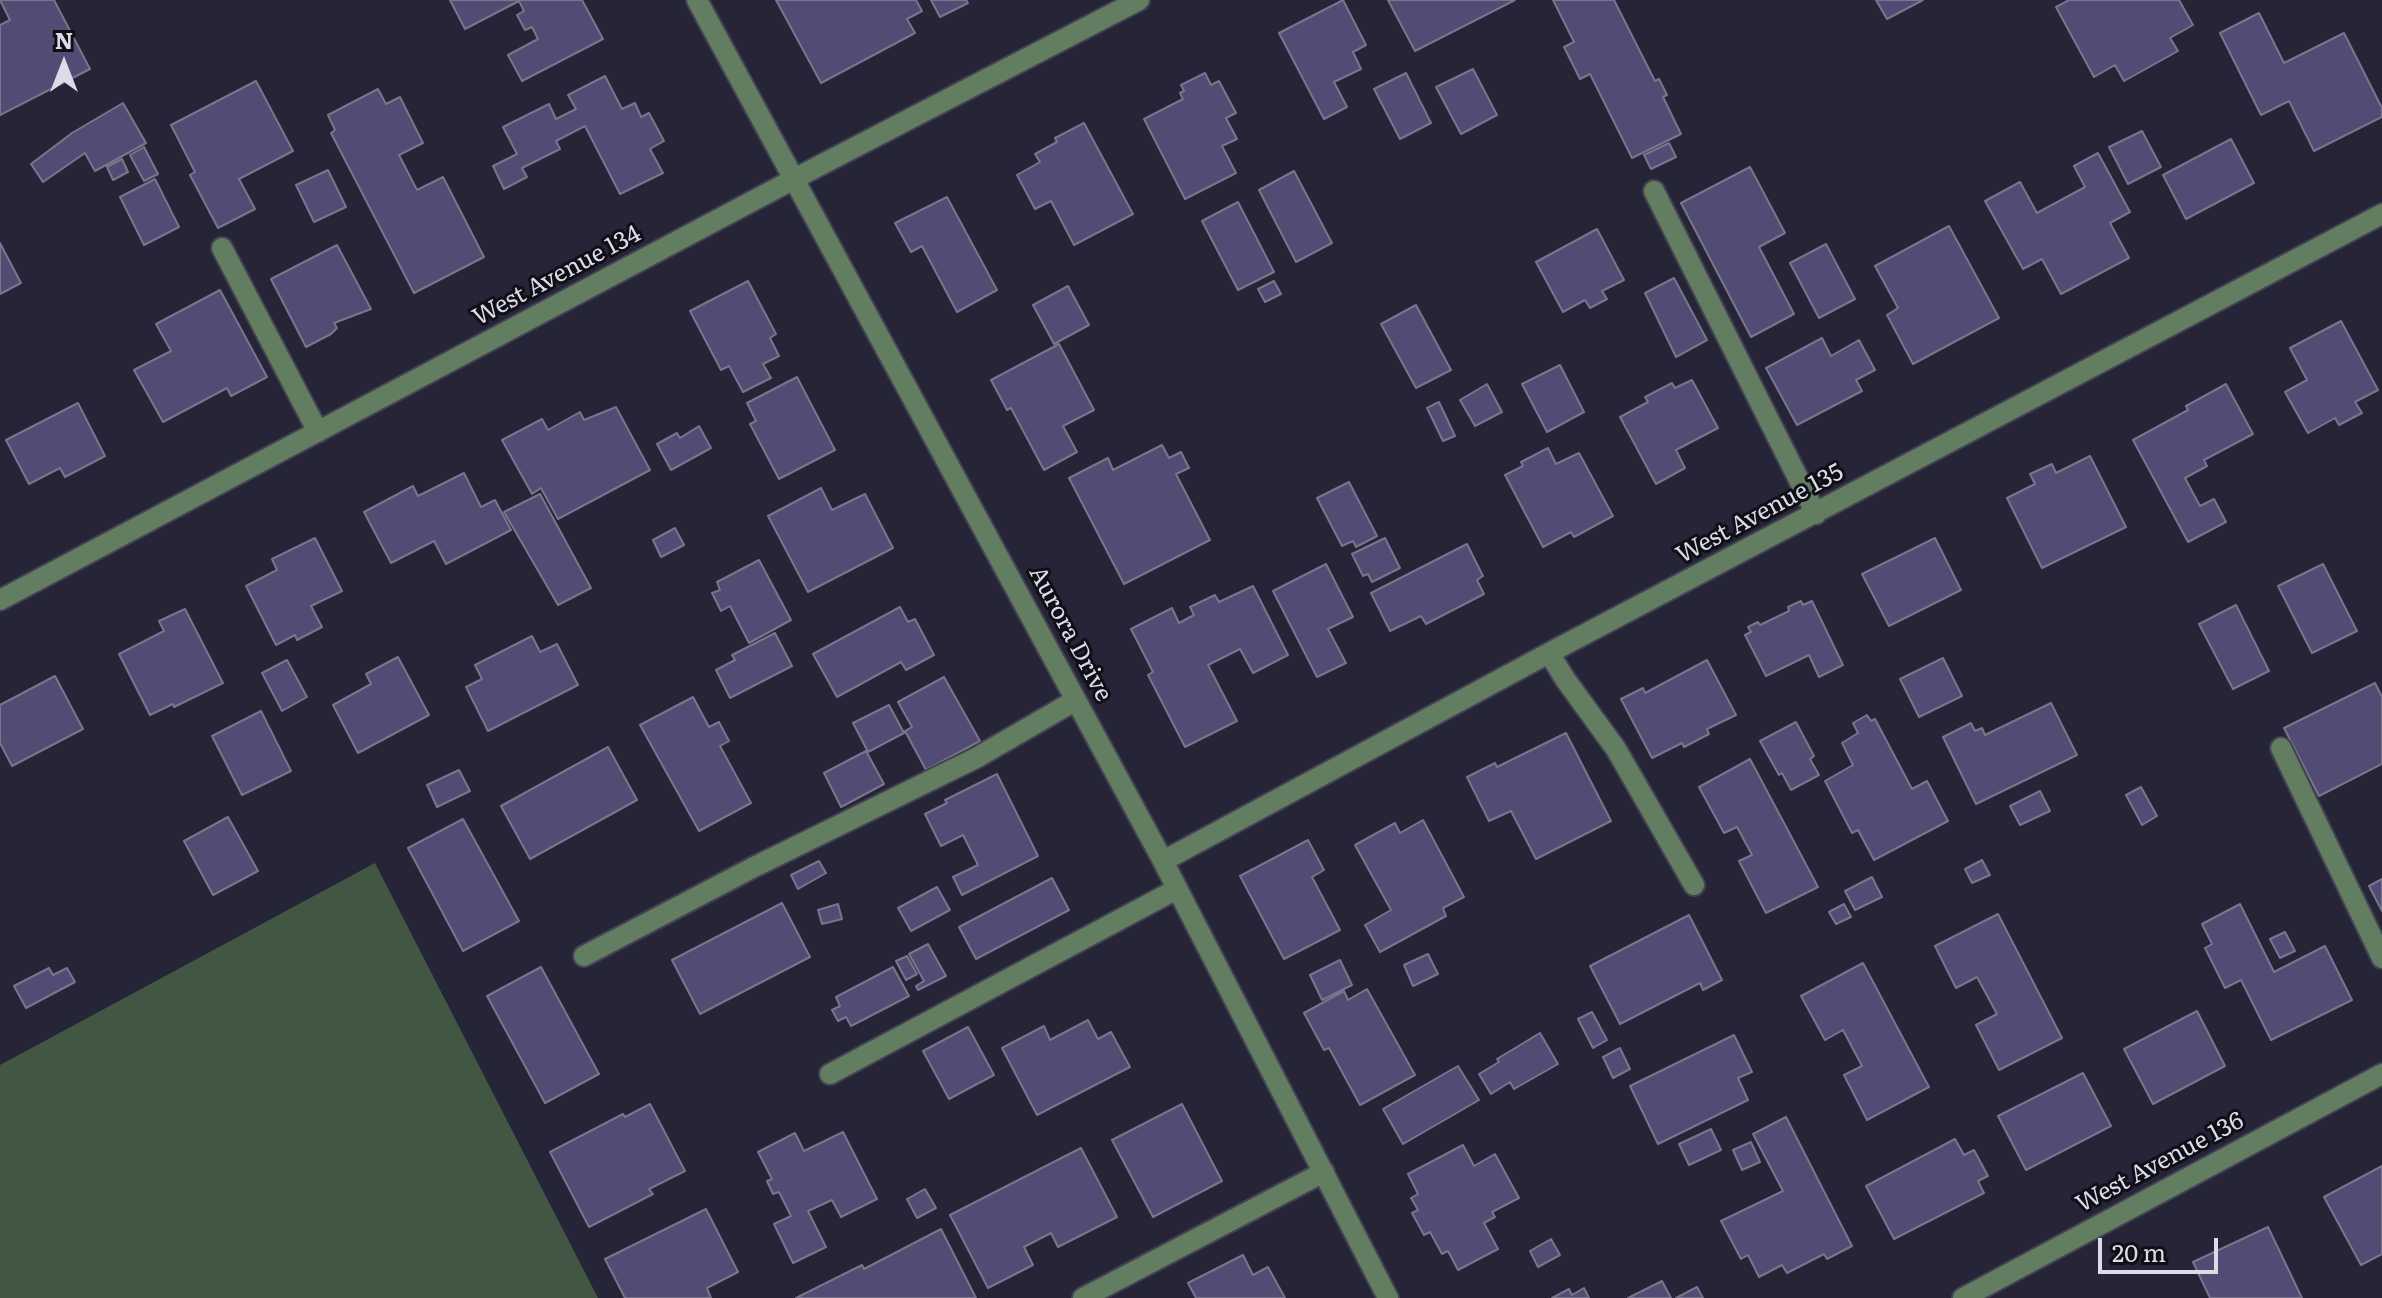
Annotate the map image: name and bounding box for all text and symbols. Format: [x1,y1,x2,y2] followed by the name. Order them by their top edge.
[55,23,73,56] text: N
[24,24,104,104] north arrow
[468,220,646,332] street label: West Avenue 134
[1671,458,1849,570] street label: West Avenue 135
[1022,561,1118,707] street label: Aurora Drive
[2071,1107,2249,1219] street label: West Avenue 136
[2102,1222,2222,1272] scale bar
[2112,1234,2166,1269] text: 20 m

